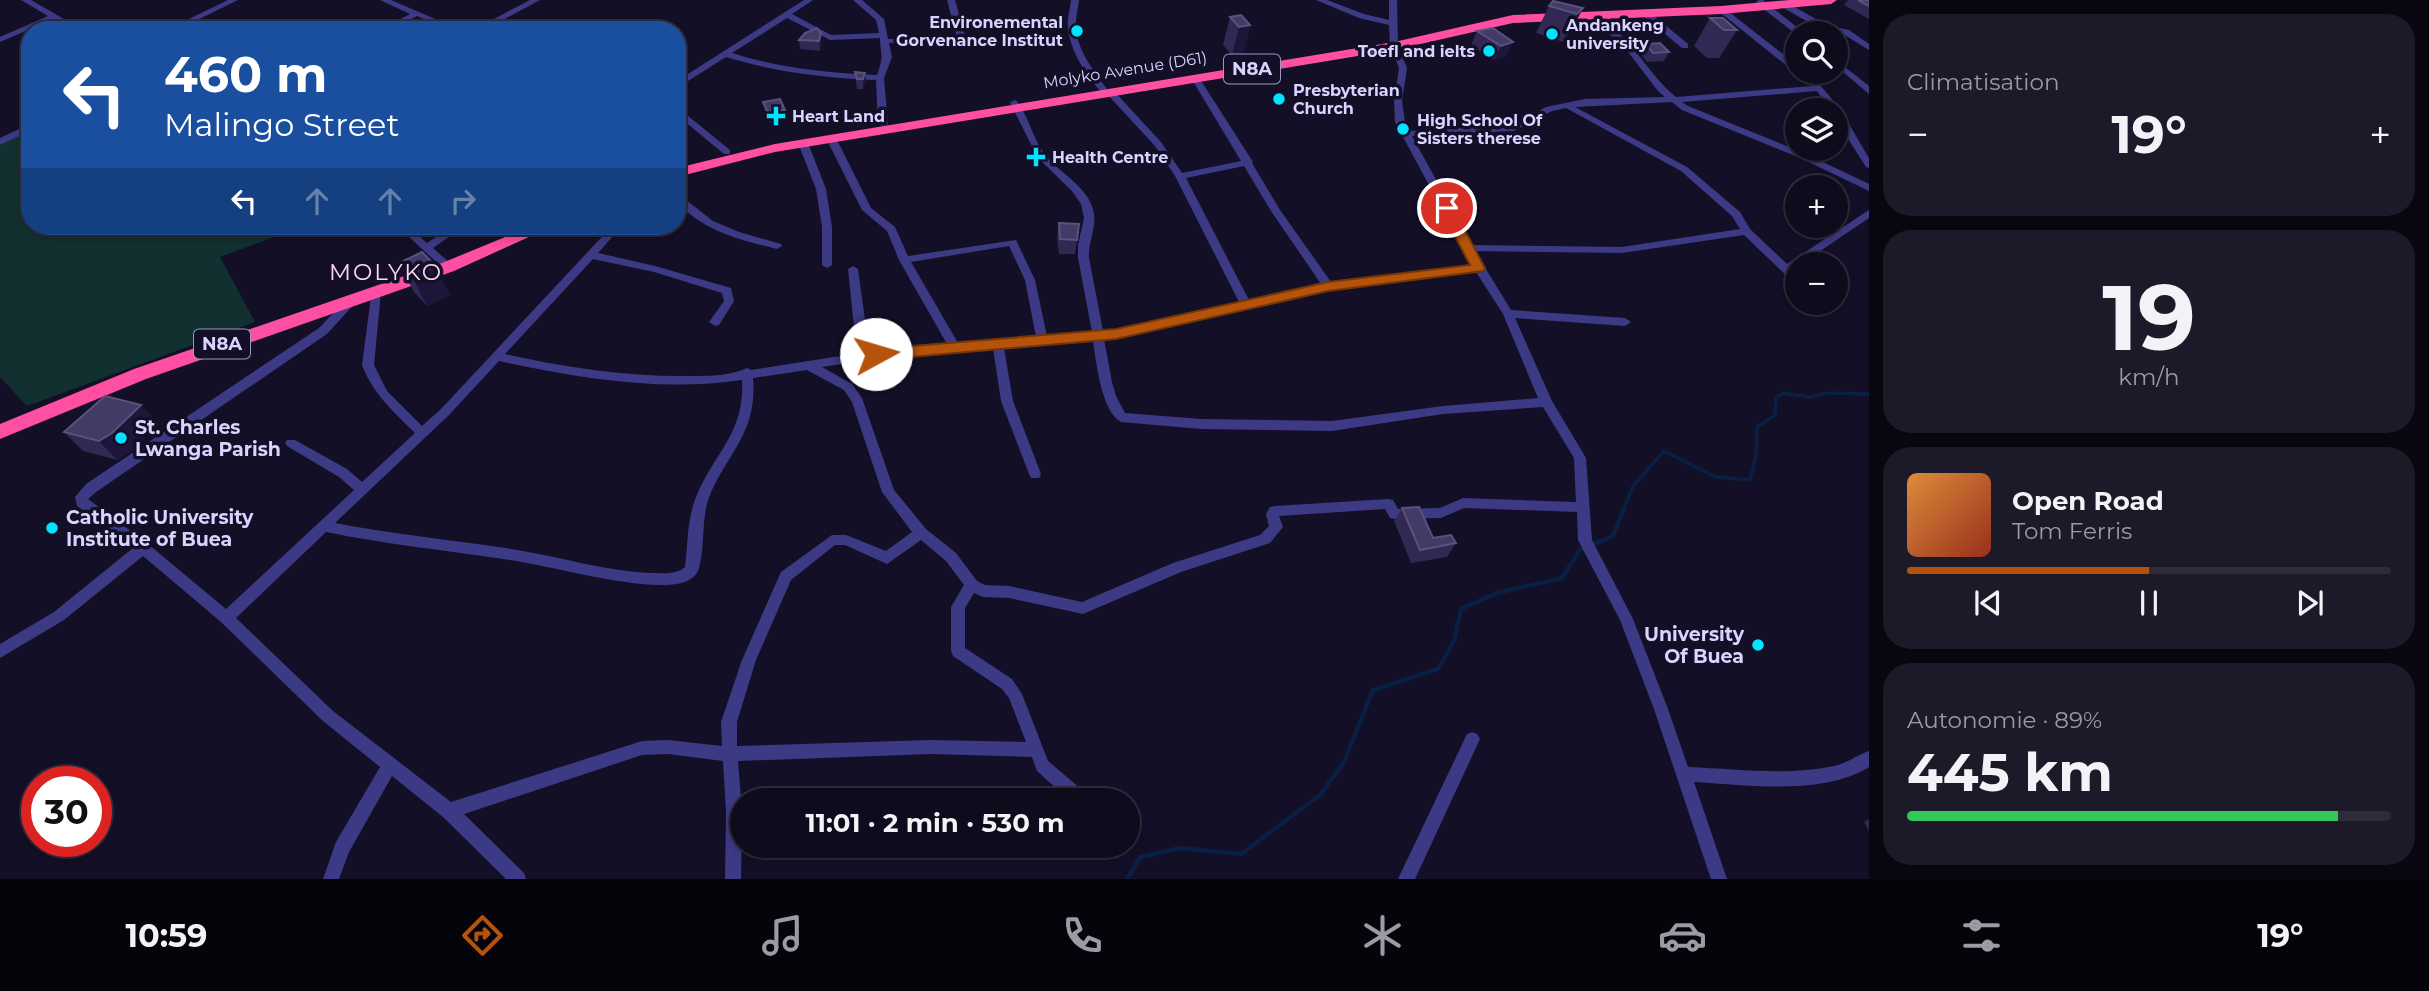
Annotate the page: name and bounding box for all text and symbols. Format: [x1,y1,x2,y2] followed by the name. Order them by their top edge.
[896,13,1063,50] place label: Environemental Gorvenance Institut
[1565,16,1664,53] place label: Andankeng university
[1785,21,1848,315] map controls
[1785,21,1848,84] button: search
[1069,23,1085,39] marker: Environemental Gorvenance Institut
[1544,26,1560,42] marker: Andankeng university
[1358,42,1475,61] place label: Toefl and ielts
[1481,43,1497,59] marker: Toefl and ielts
[164,45,328,104] text: 460 m
[1042,48,1208,92] street label: Molyko Avenue (D61)
[49,49,140,140] icon: left
[1224,55,1280,84] road number: N8A
[1907,68,2059,96] text: Climatisation
[1293,81,1400,118] place label: Presbyterian Church
[1271,91,1287,107] marker: Presbyterian Church
[1785,98,1848,161] button: layers
[2111,103,2187,166] text: 19°
[164,105,399,144] text: Malingo Street
[766,106,786,126] marker: Heart Land
[792,107,885,126] place label: Heart Land
[1417,111,1543,148] place label: High School Of Sisters therese
[1907,111,1929,158] text: −
[2369,111,2391,158] text: +
[1395,121,1411,137] marker: High School Of Sisters therese
[1026,147,1046,167] marker: Health Centre
[1052,148,1168,167] place label: Health Centre
[1785,175,1848,238] button: +
[1417,178,1477,238] pin
[225,182,263,220] icon: left
[298,182,336,220] icon: ahead
[371,182,409,220] icon: ahead
[444,182,482,220] icon: right
[1428,189,1466,227] icon: arrive
[1785,252,1848,315] button: −
[329,258,443,286] district label: MOLYKO
[2102,262,2196,373] text: 19
[839,317,913,391] position arrow
[194,330,250,358] road number: N8A
[2118,363,2180,391] text: km/h
[135,416,281,461] place label: St. Charles Lwanga Parish
[113,430,129,446] marker: St. Charles Lwanga Parish
[2012,485,2164,517] text: Open Road
[66,506,254,551] place label: Catholic University Institute of Buea
[2012,517,2132,545] text: Tom Ferris
[44,520,60,536] marker: Catholic University Institute of Buea
[1969,584,2007,622] icon: previous
[2130,584,2168,622] icon: pause
[2291,584,2329,622] icon: next
[1644,623,1745,668] place label: University Of Buea
[1750,637,1766,653] marker: University Of Buea
[1907,706,2102,734] text: Autonomie · 89%
[1907,741,2113,804] text: 445 km
[21,766,112,857] speed limit sign: 30
[806,807,1064,839] text: 11:01 · 2 min · 530 m
[458,911,507,960] icon: directions
[758,911,807,960] icon: music
[1058,911,1107,960] icon: phone
[1358,911,1407,960] icon: climate
[1658,911,1707,960] icon: car
[1957,911,2006,960] icon: filters
[125,916,208,955] text: 10:59
[2257,916,2304,955] text: 19°

